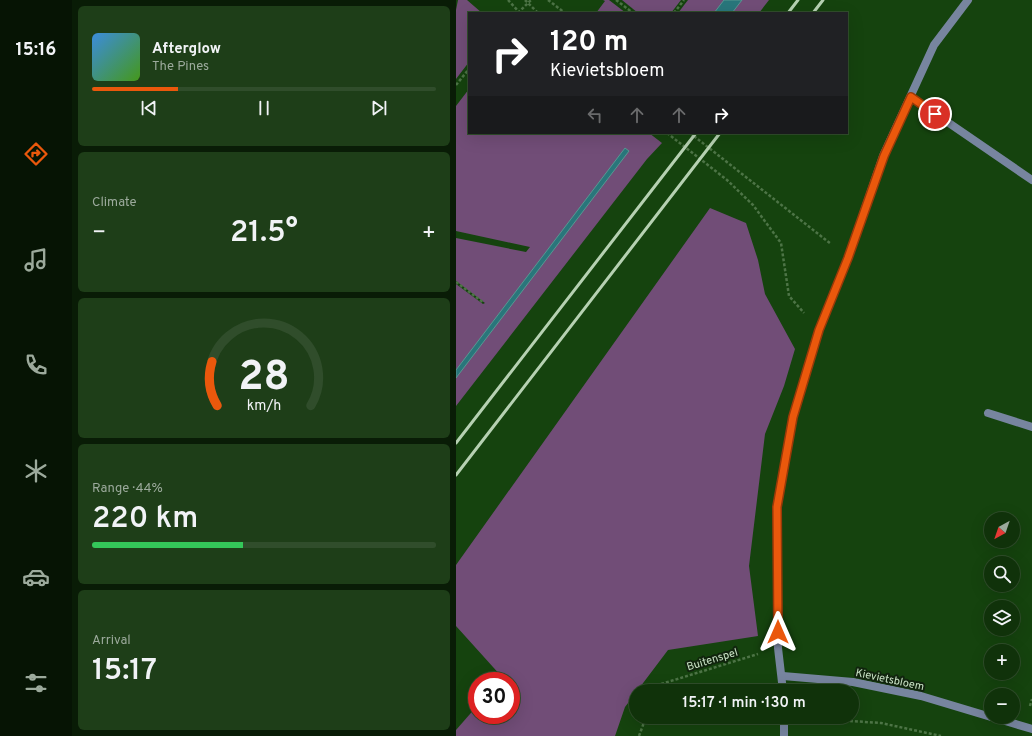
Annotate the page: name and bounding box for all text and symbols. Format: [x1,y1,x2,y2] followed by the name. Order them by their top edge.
[550,25,628,61] text: 120 m
[484,28,536,80] icon: right
[16,39,56,62] text: 15:16
[152,40,221,59] text: Afterglow
[152,59,209,75] text: The Pines
[550,60,664,83] text: Kievietsbloem
[138,97,160,119] icon: previous
[253,97,275,119] icon: pause
[368,97,390,119] icon: next
[918,97,952,131] pin
[924,103,946,125] icon: arrive
[584,104,606,126] icon: left
[626,104,648,126] icon: ahead
[668,104,690,126] icon: ahead
[710,104,732,126] icon: right
[22,140,50,168] icon: directions
[92,195,137,211] text: Climate
[230,215,298,252] text: 21.5°
[92,220,106,247] text: −
[422,220,436,247] text: +
[22,246,50,274] icon: music
[22,351,50,379] icon: phone
[238,352,290,405] text: 28
[247,397,281,415] text: km/h
[22,457,50,485] icon: climate
[92,481,163,497] text: Range · 44%
[92,501,198,538] text: 220 km
[984,512,1020,548] north arrow
[984,512,1020,724] map controls
[984,556,1020,592] button: search
[22,563,50,591] icon: car
[984,600,1020,636] button: layers
[757,611,799,653] position arrow
[92,633,131,649] text: Arrival
[984,644,1020,680] button: +
[685,646,740,674] street label: Buitenspel
[92,653,157,690] text: 15:17
[854,666,925,694] street label: Kievietsbloem
[22,669,50,697] icon: filters
[468,672,520,724] speed limit sign: 30
[984,688,1020,724] button: −
[682,694,806,713] text: 15:17 · 1 min · 130 m

